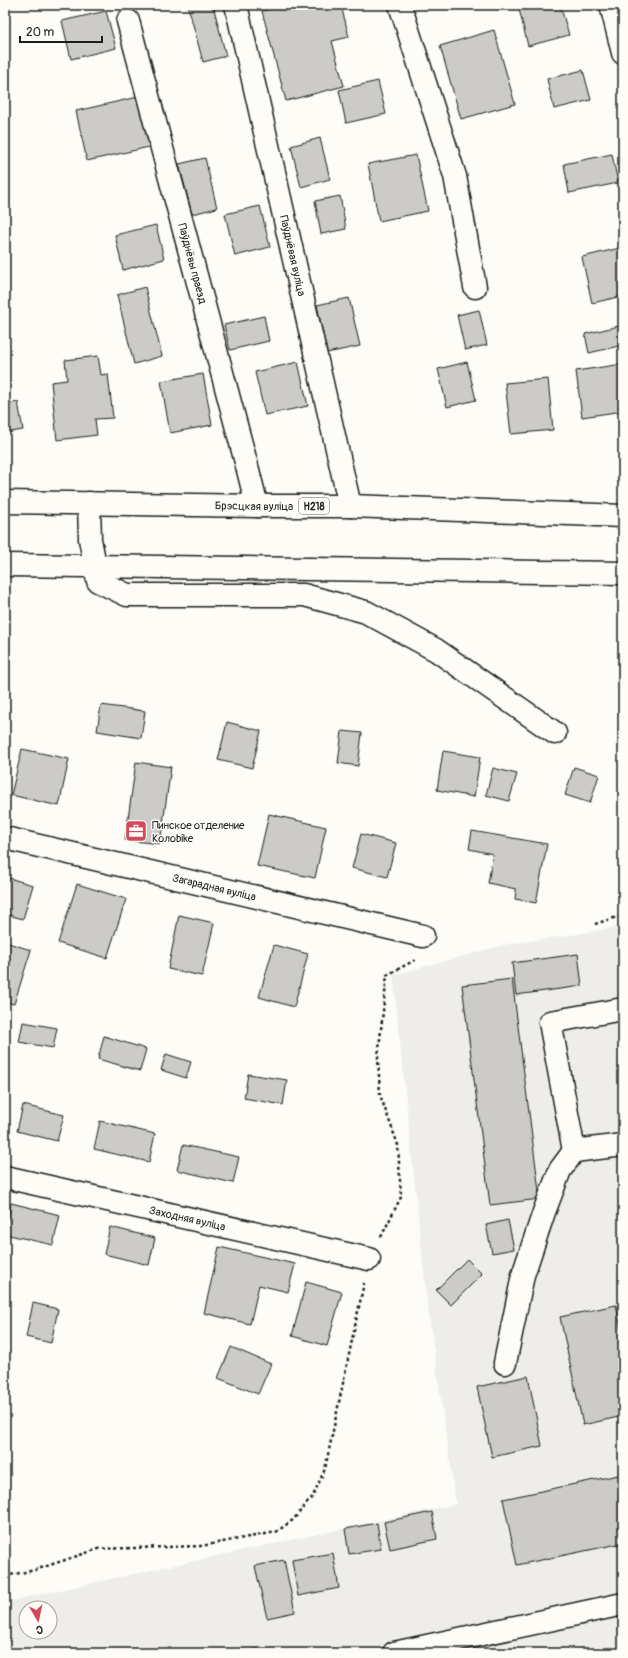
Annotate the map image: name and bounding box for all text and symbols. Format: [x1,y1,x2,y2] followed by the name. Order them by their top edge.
[20,18,102,44] scale bar
[26,25,55,40] text: 20 m
[277,214,308,297] street label: Паўднёвая вуліца
[175,222,209,306] street label: Паўднёвы праезд
[299,498,329,514] road number: Н218
[215,499,293,513] street label: Брэсцкая вуліца
[123,818,149,844] office icon: Пинское отделение Колоbike
[152,819,245,845] place label: Пинское отделение Колоbike
[171,871,257,904] street label: Загарадная вуліца
[148,1204,227,1233] street label: Заходняя вуліца
[18,1600,58,1640] north arrow
[35,1622,44,1636] text: С

